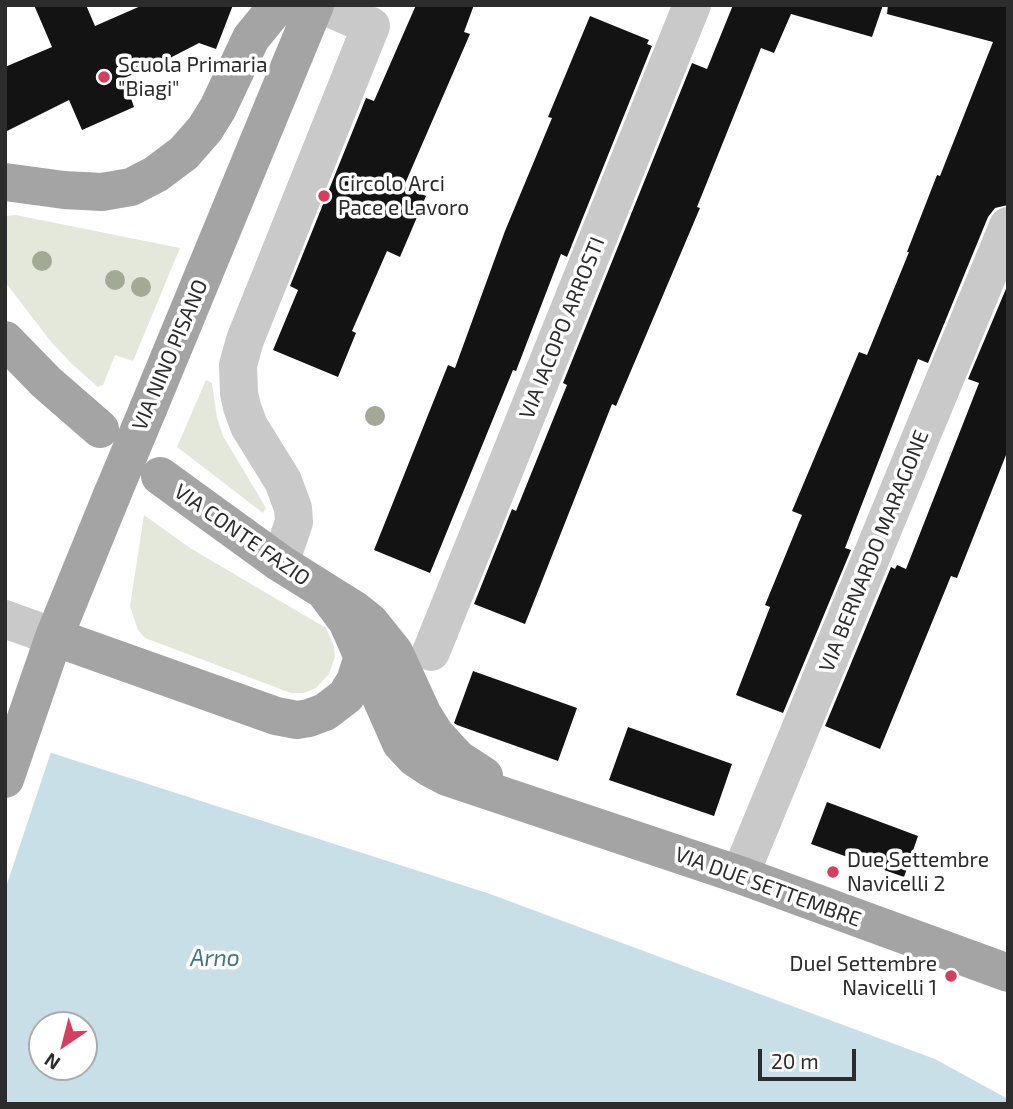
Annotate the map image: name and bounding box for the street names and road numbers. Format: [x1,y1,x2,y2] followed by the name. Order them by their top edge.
[514,233,610,423] street label: VIA IACOPO ARROSTI
[127,276,213,434] street label: VIA NINO PISANO
[814,426,934,676] street label: VIA BERNARDO MARAGONE
[169,479,315,591] street label: VIA CONTE FAZIO
[671,842,865,932] street label: VIA DUE SETTEMBRE

